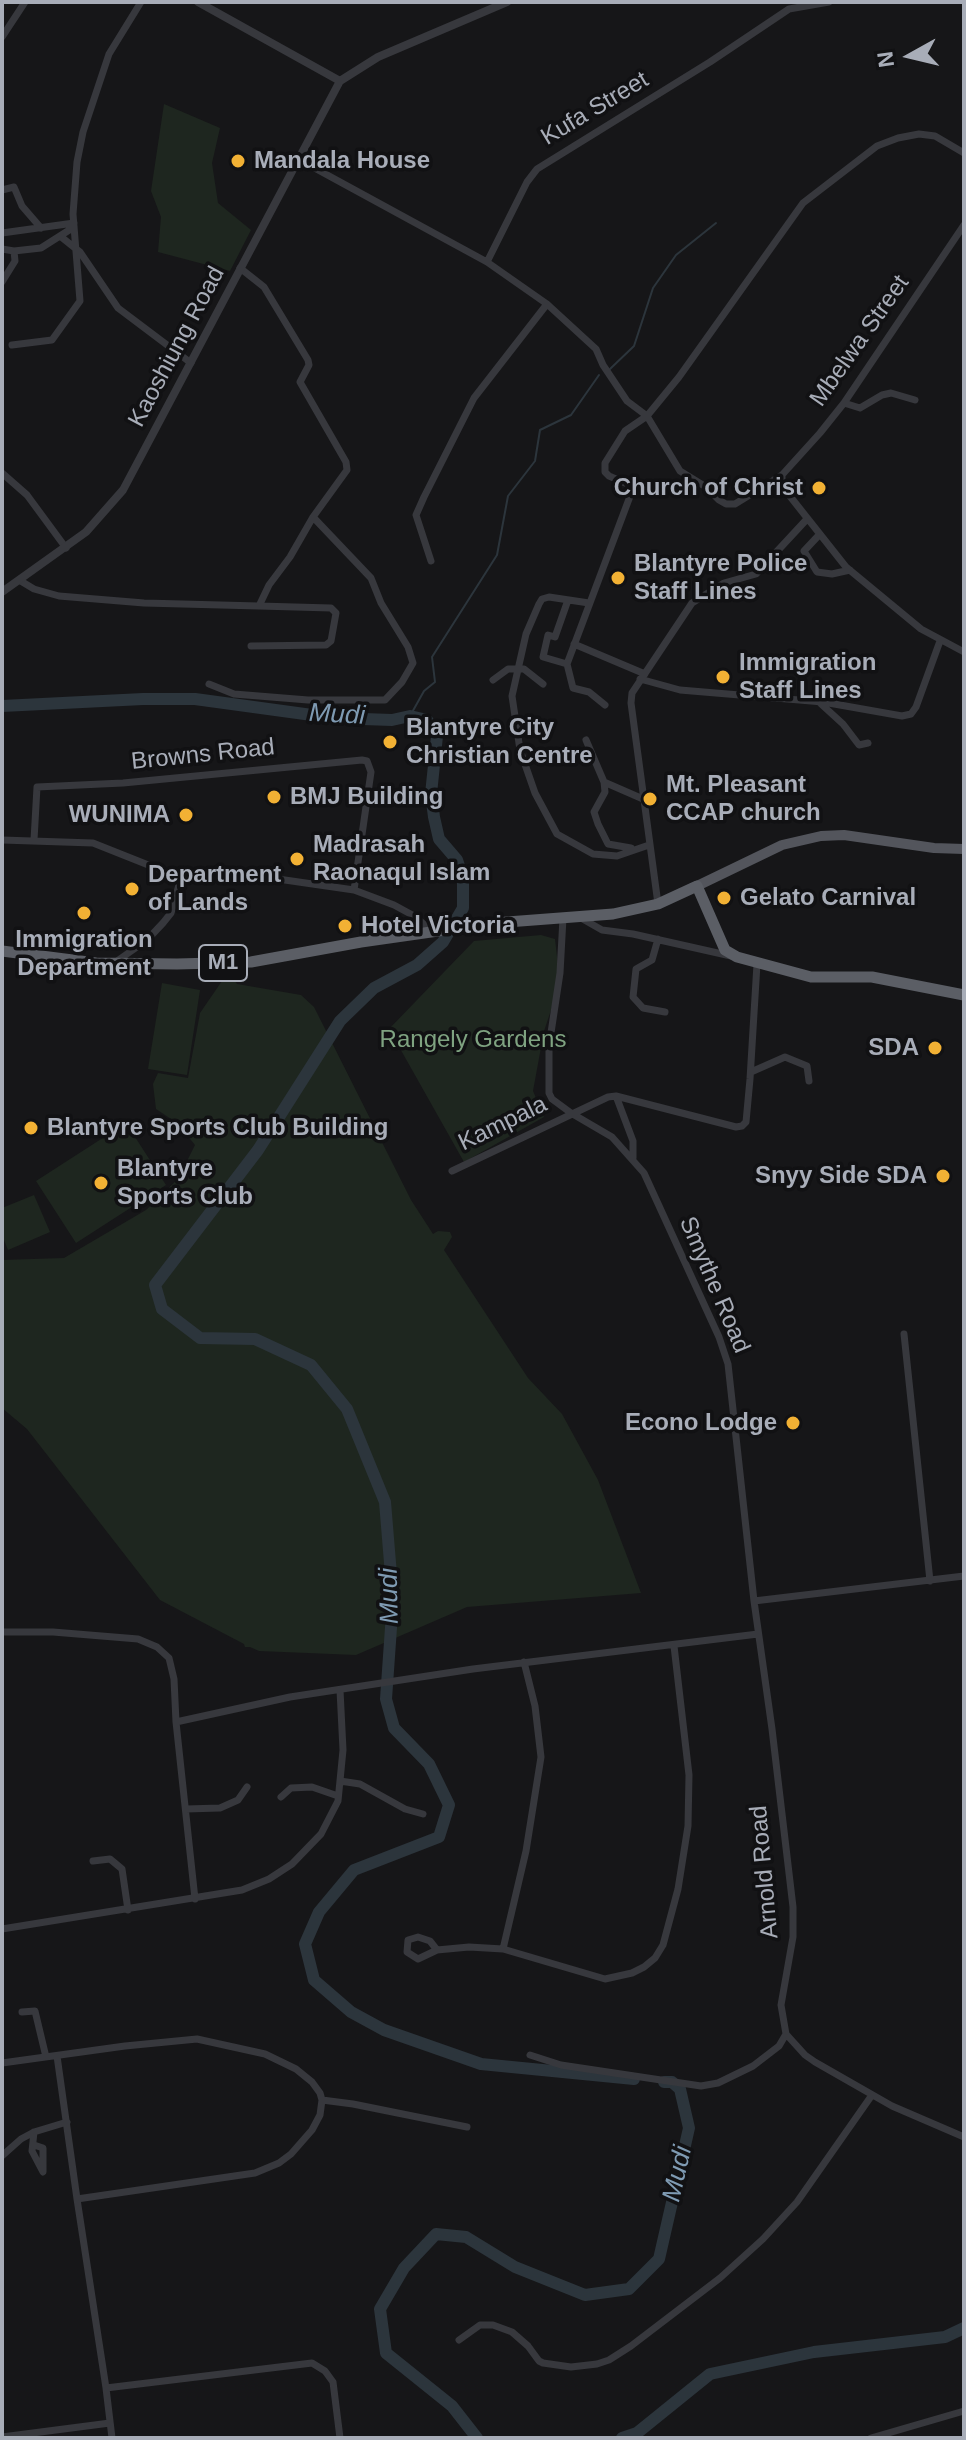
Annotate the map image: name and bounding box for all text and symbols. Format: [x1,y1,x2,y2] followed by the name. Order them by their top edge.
[870,16,950,96] north arrow
[872,50,899,69] text: N
[536,66,654,152] street label: Kufa Street
[254,147,430,175] place label: Mandala House
[229,152,247,170] marker: Mandala House
[123,262,231,432] street label: Kaoshiung Road
[804,270,916,412] street label: Mbelwa Street
[614,474,803,502] place label: Church of Christ
[810,479,828,497] marker: Church of Christ
[634,550,807,606] place label: Blantyre Police Staff Lines
[609,569,627,587] marker: Blantyre Police Staff Lines
[739,649,876,705] place label: Immigration Staff Lines
[714,668,732,686] marker: Immigration Staff Lines
[308,698,366,732] water label: Mudi
[406,714,593,770] place label: Blantyre City Christian Centre
[130,733,276,777] street label: Browns Road
[381,733,399,751] marker: Blantyre City Christian Centre
[666,771,821,827] place label: Mt. Pleasant CCAP church
[290,783,443,811] place label: BMJ Building
[265,788,283,806] marker: BMJ Building
[641,790,659,808] marker: Mt. Pleasant CCAP church
[69,801,170,829] place label: WUNIMA
[177,806,195,824] marker: WUNIMA
[313,831,490,887] place label: Madrasah Raonaqul Islam
[288,850,306,868] marker: Madrasah Raonaqul Islam
[148,861,281,917] place label: Department of Lands
[123,880,141,898] marker: Department of Lands
[740,884,916,912] place label: Gelato Carnival
[715,889,733,907] marker: Gelato Carnival
[75,904,93,922] marker: Immigration Department
[361,912,515,940] place label: Hotel Victoria
[336,917,354,935] marker: Hotel Victoria
[15,926,153,982] place label: Immigration Department
[199,945,247,981] road number: M1
[380,1026,566,1054] park label: Rangely Gardens
[868,1034,919,1062] place label: SDA
[926,1039,944,1057] marker: SDA
[454,1090,552,1158] street label: Kampala
[47,1114,388,1142] place label: Blantyre Sports Club Building
[22,1119,40,1137] marker: Blantyre Sports Club Building
[117,1155,253,1211] place label: Blantyre Sports Club
[755,1162,927,1190] place label: Snyy Side SDA
[934,1167,952,1185] marker: Snyy Side SDA
[92,1174,110,1192] marker: Blantyre Sports Club
[672,1212,756,1358] street label: Smythe Road
[625,1409,777,1437] place label: Econo Lodge
[784,1414,802,1432] marker: Econo Lodge
[374,1568,406,1624] water label: Mudi
[745,1804,785,1940] street label: Arnold Road
[656,2143,700,2205] water label: Mudi

